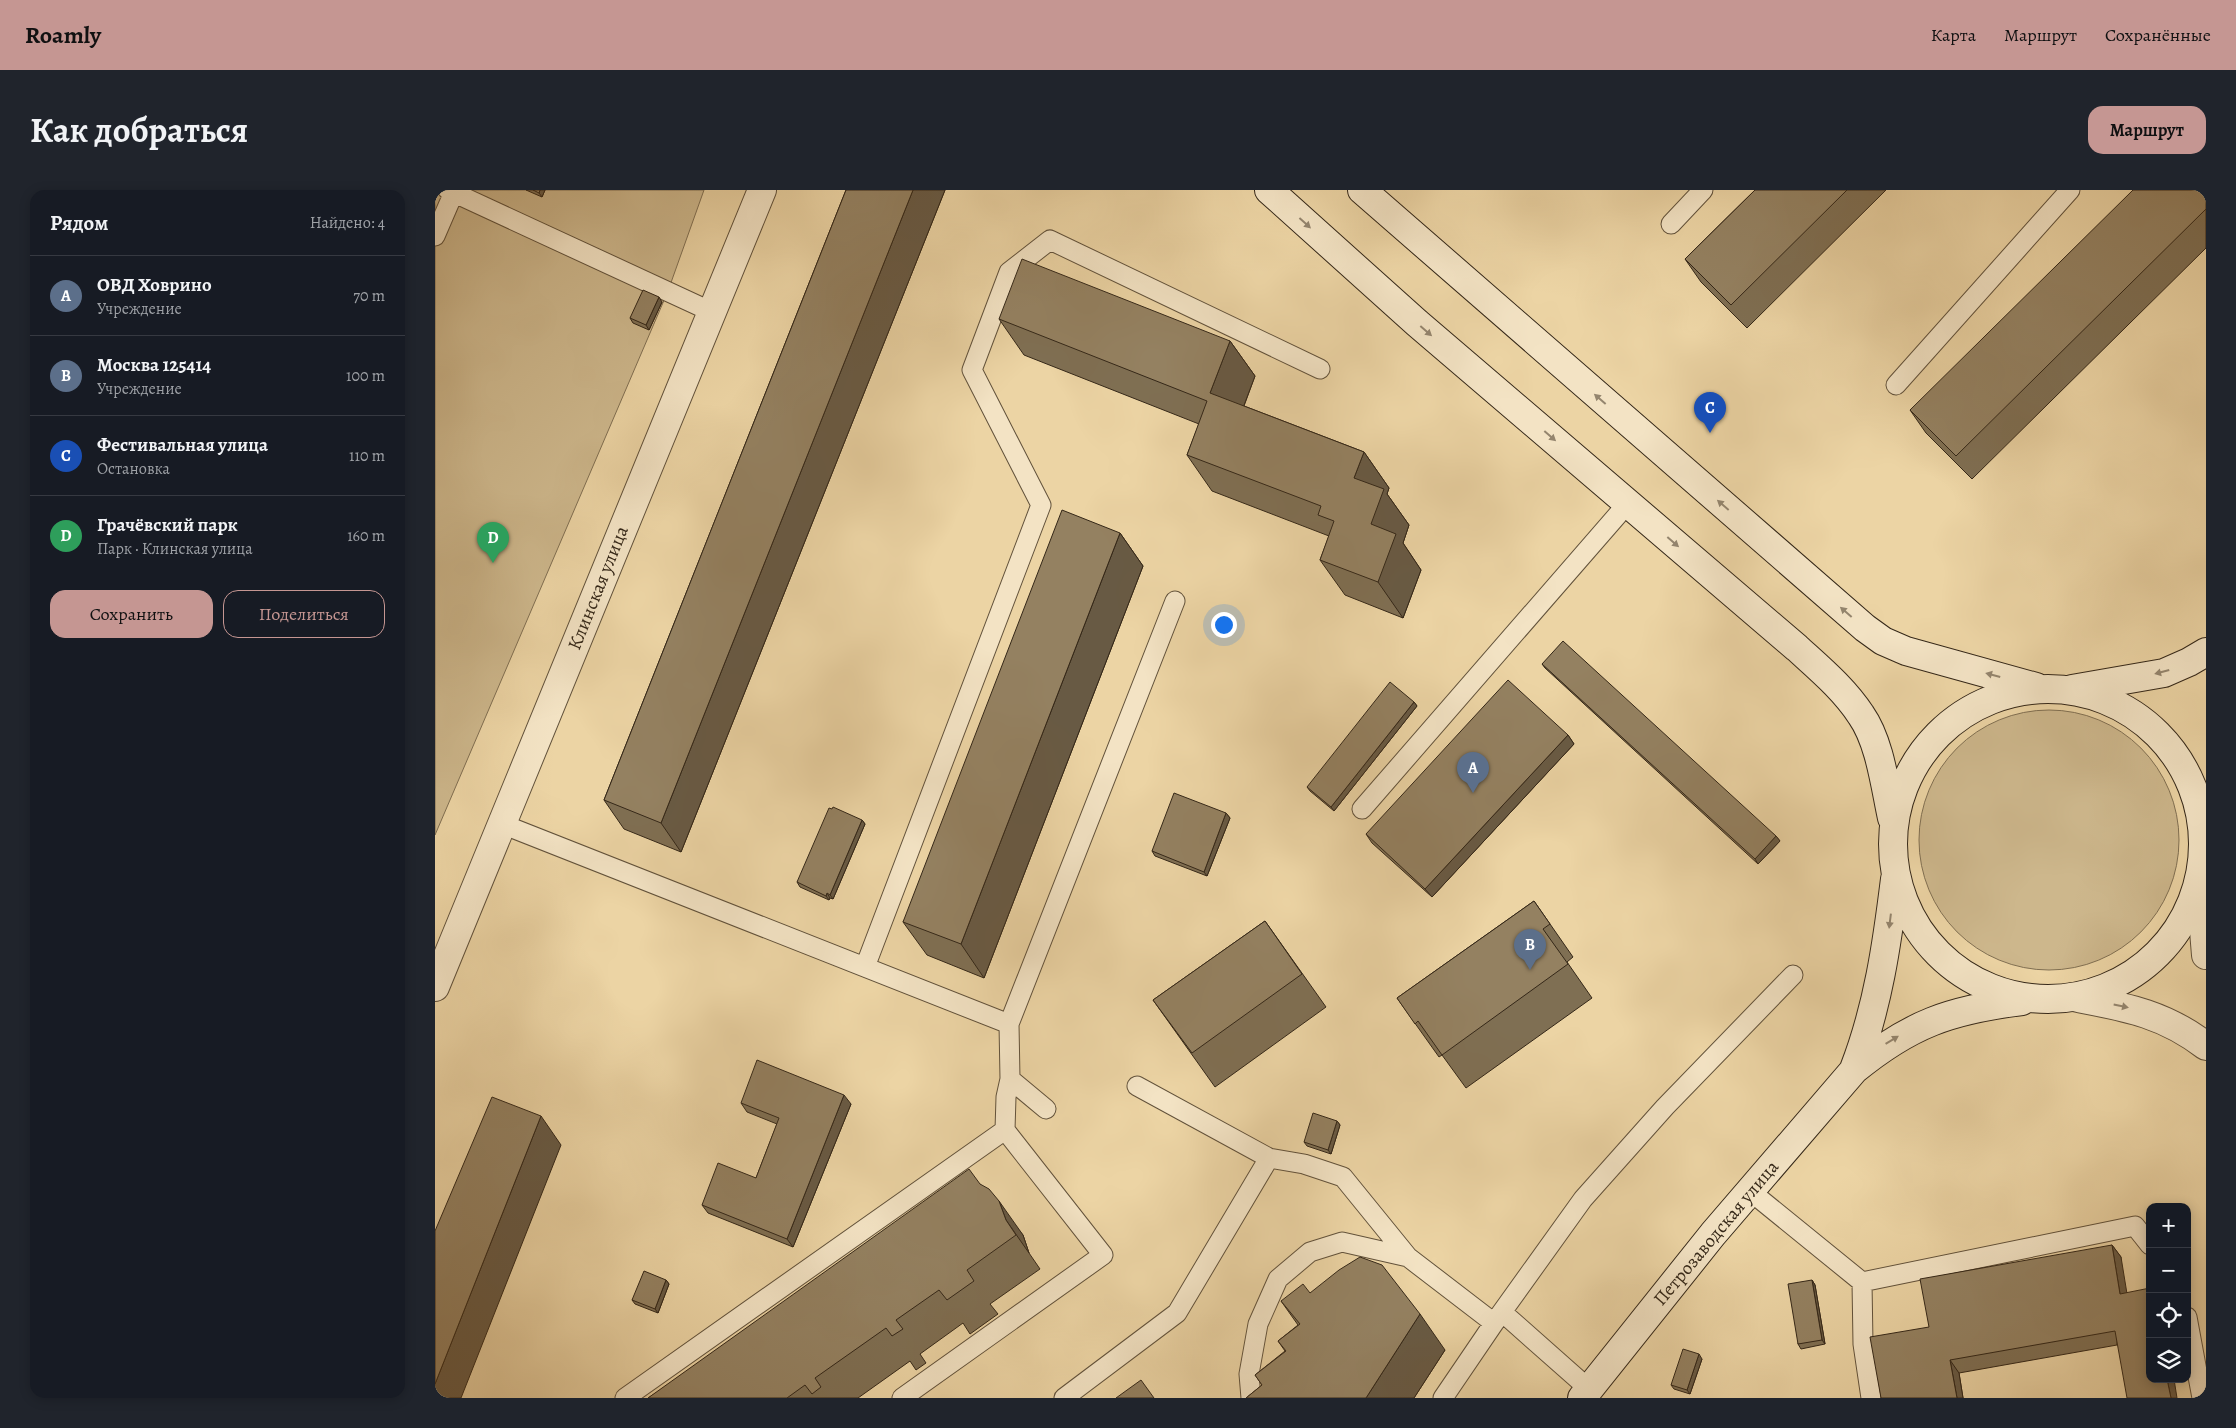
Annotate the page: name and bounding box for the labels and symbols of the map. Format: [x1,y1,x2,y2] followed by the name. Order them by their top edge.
[1298,217,1310,229] one-way arrow
[1420,325,1433,336] one-way arrow
[1694,392,1726,433] pin: C
[1595,393,1607,405] one-way arrow
[1543,431,1556,442] one-way arrow
[1717,500,1730,511] one-way arrow
[477,522,509,563] pin: D
[561,522,635,654] street label: Клинская улица
[1667,536,1679,548] one-way arrow
[1840,606,1853,617] one-way arrow
[1211,612,1237,638] your location
[2155,669,2170,677] one-way arrow
[1985,671,2000,679] one-way arrow
[1457,752,1489,793] pin: A
[1886,913,1894,929] one-way arrow
[1514,929,1546,970] pin: B
[2113,1003,2129,1011] one-way arrow
[1886,1036,1899,1045] one-way arrow
[1647,1155,1785,1311] street label: Петрозаводская улица

